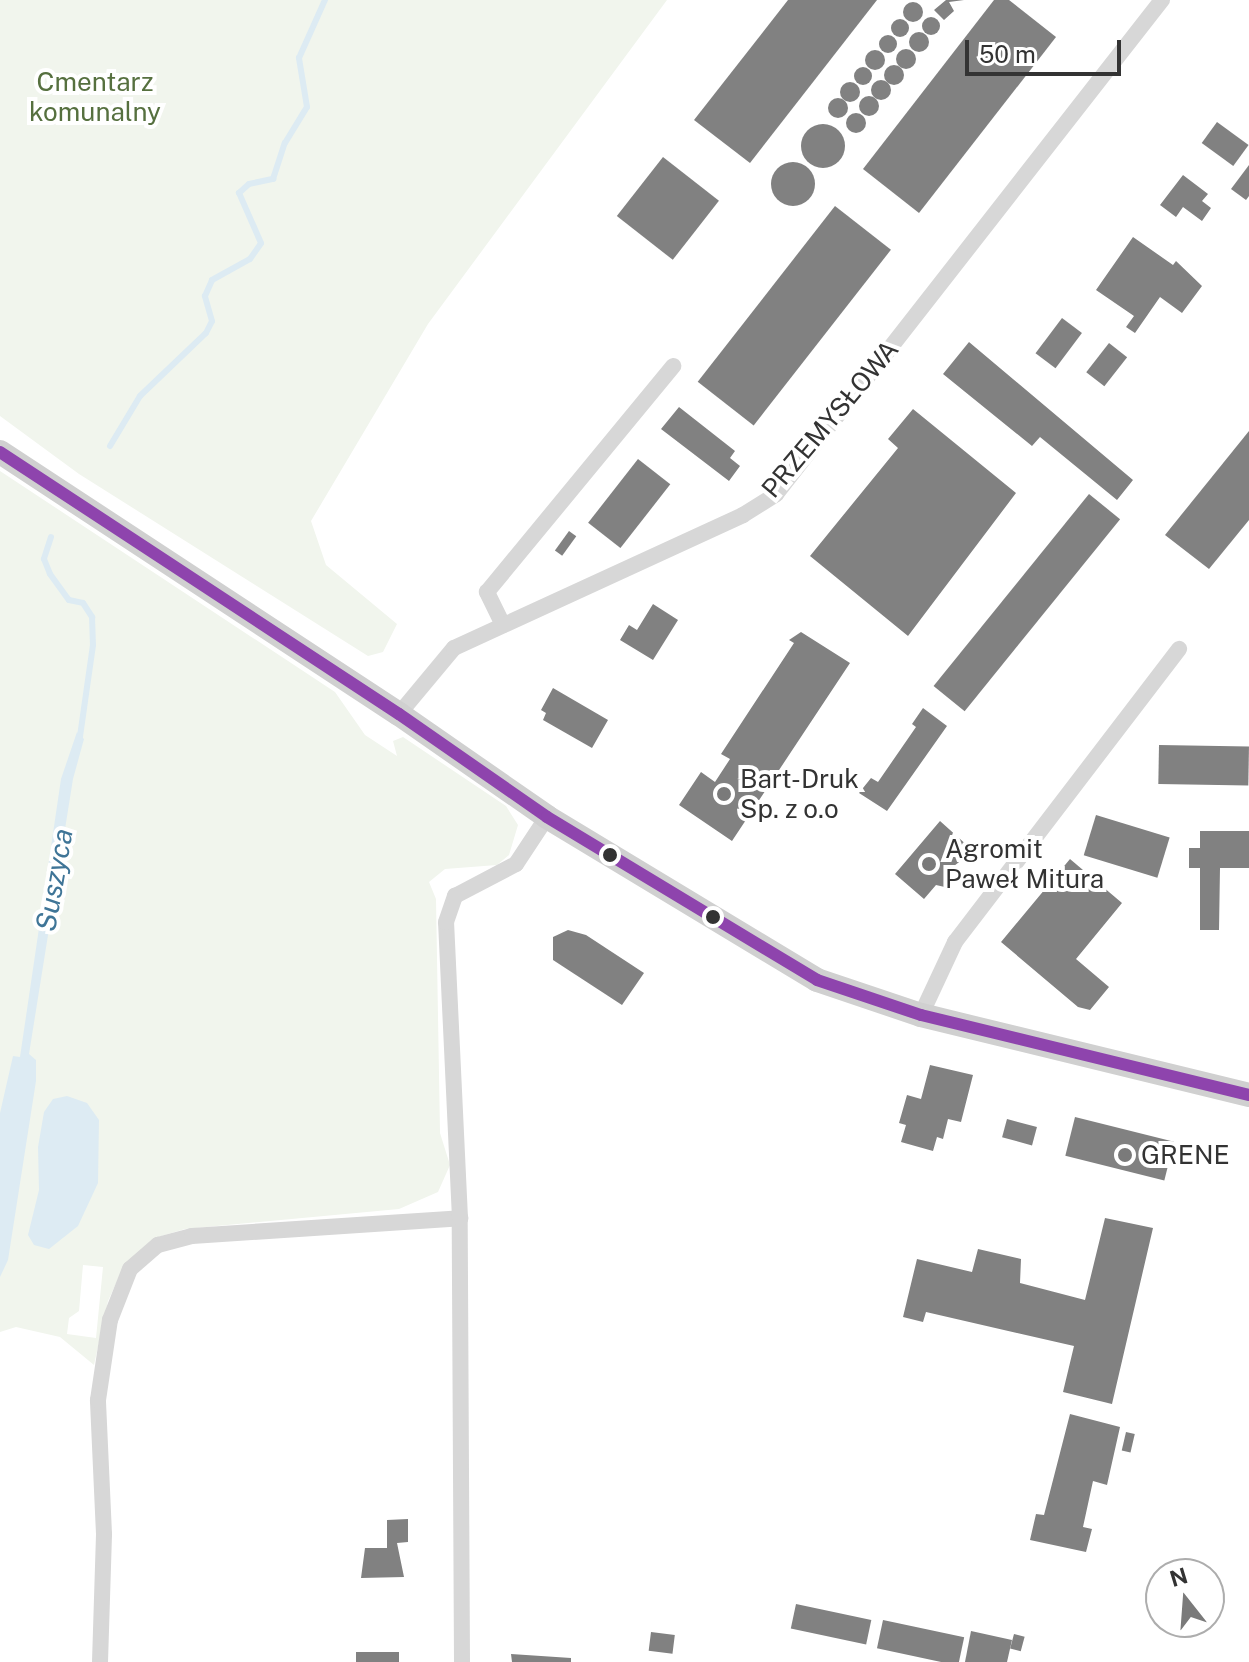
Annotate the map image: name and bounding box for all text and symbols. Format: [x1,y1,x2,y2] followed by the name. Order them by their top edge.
[969,24,1125,74] scale bar
[979,40,1036,68] text: 50 m
[29,66,161,128] park label: Cmentarz komunalny
[755,334,905,504] street label: PRZEMYSŁOWA
[740,763,859,824] place label: Bart-Druk Sp. z o.o
[715,785,733,803] marker: Bart-Druk Sp. z o.o
[28,826,80,934] water label: Suszyca
[945,833,1104,894] place label: Agromit Paweł Mitura
[602,847,618,863] unlabelled marker
[920,855,938,873] marker: Agromit Paweł Mitura
[705,909,721,925] unlabelled marker
[1141,1139,1230,1171] place label: GRENE
[1116,1146,1134,1164] marker: GRENE
[1145,1558,1225,1638] north arrow
[1167,1562,1191,1592] text: N

